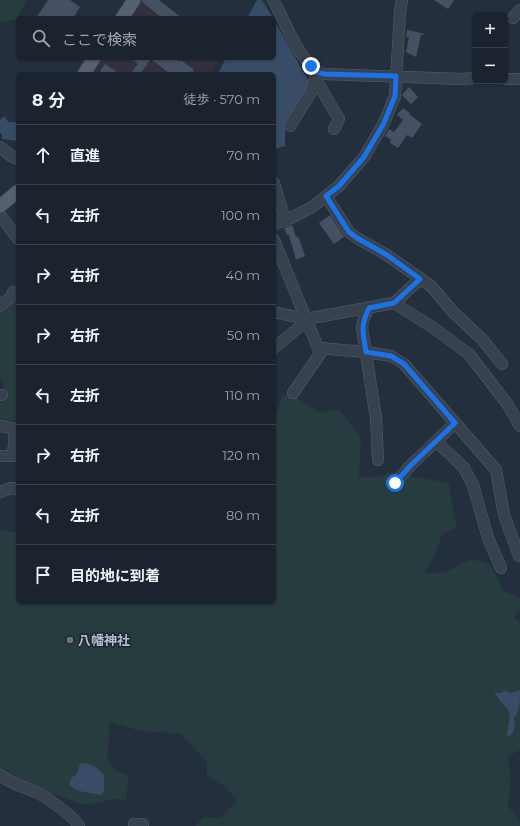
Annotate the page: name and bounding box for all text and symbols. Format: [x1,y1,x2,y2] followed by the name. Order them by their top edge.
[472,12,508,84] map controls
[472,12,508,48] button: +
[16,16,276,60] search box
[30,27,52,49] icon: search
[62,30,137,49] text: ここで検索
[472,48,508,84] button: −
[302,57,320,75] route end
[32,90,65,110] text: 8 分
[184,91,260,107] text: 徒歩 · 570 m
[32,144,54,166] icon: ahead
[70,146,100,165] text: 直進
[227,147,260,163] text: 70 m
[32,204,54,226] icon: left
[70,206,100,225] text: 左折
[221,207,260,223] text: 100 m
[32,264,54,286] icon: right
[70,266,100,285] text: 右折
[226,267,260,283] text: 40 m
[32,324,54,346] icon: right
[70,326,100,345] text: 右折
[227,327,260,343] text: 50 m
[32,384,54,406] icon: left
[70,386,100,405] text: 左折
[225,387,260,403] text: 110 m
[32,444,54,466] icon: right
[70,446,100,465] text: 右折
[222,447,260,463] text: 120 m
[386,474,404,492] route start
[32,504,54,526] icon: left
[70,506,100,525] text: 左折
[226,507,260,523] text: 80 m
[32,564,54,586] icon: arrive
[70,566,160,585] text: 目的地に到着
[78,632,130,648] place label: 八幡神社
[65,635,75,645] marker: 八幡神社

